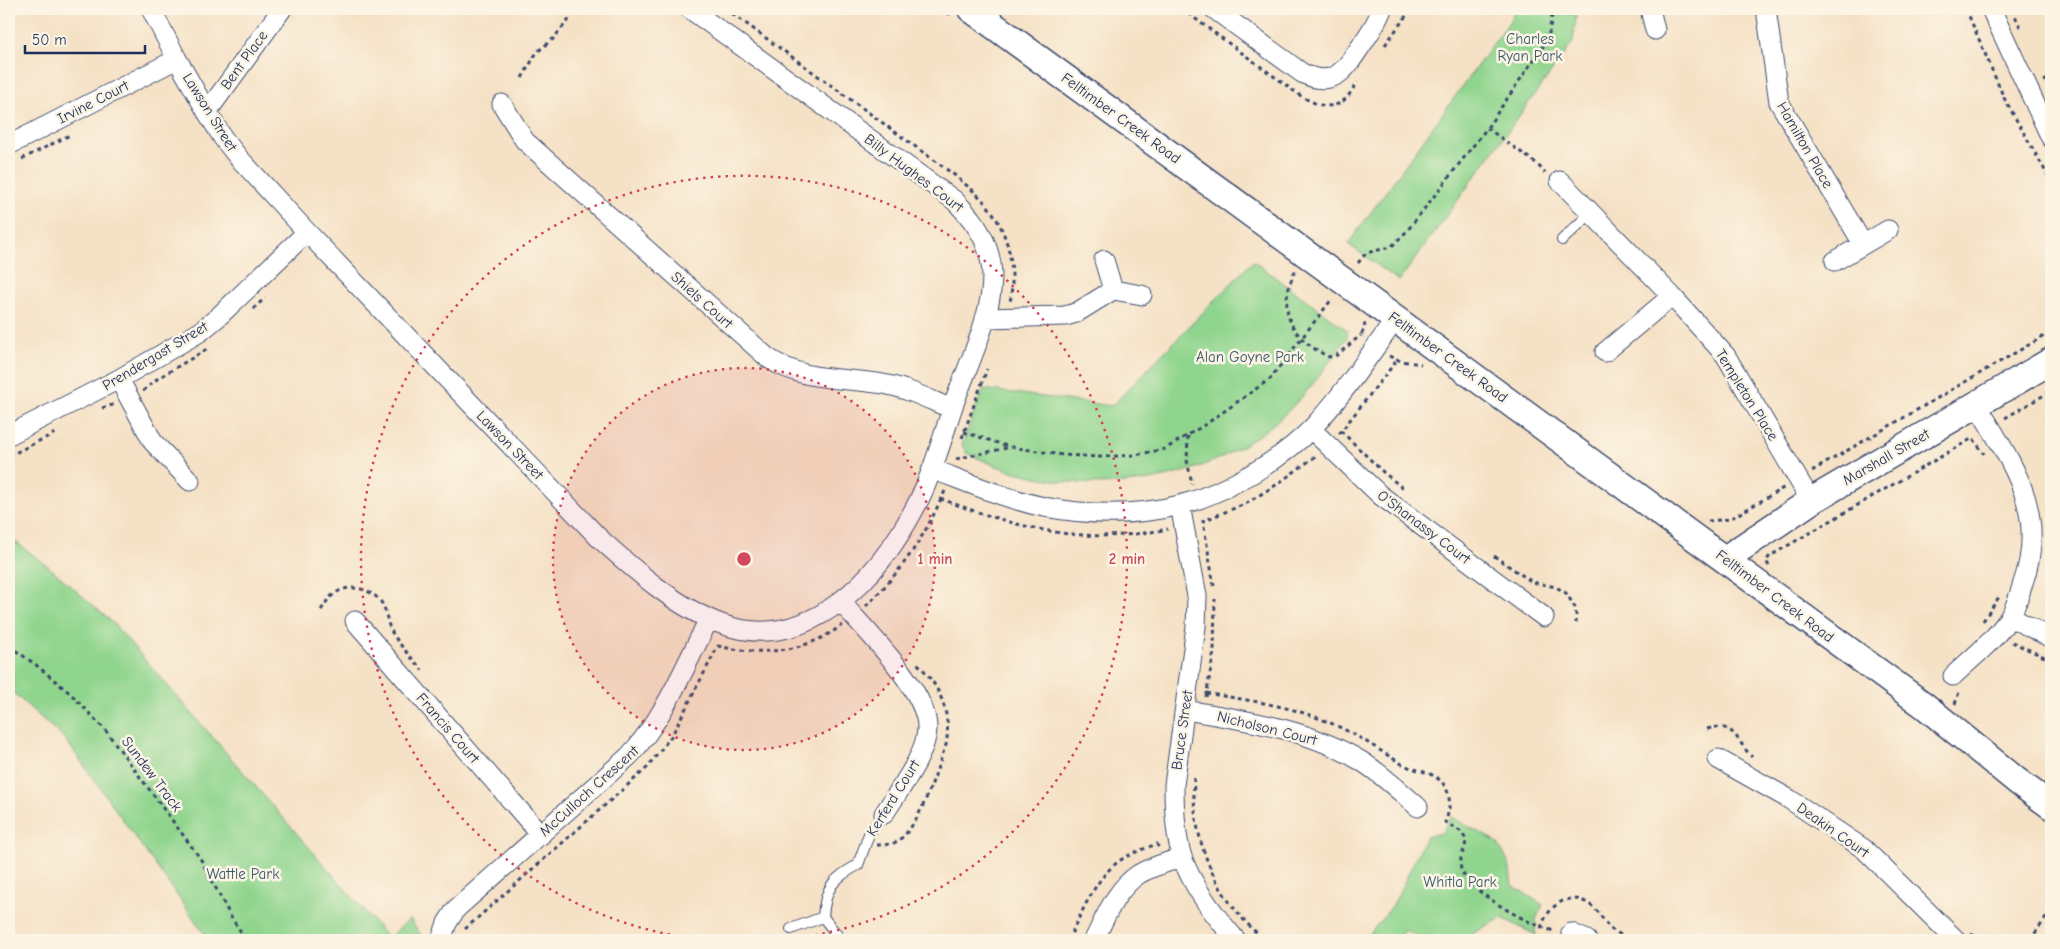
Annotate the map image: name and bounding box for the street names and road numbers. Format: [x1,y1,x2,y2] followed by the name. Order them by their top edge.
[217,27,272,93] street label: Bent Place
[1058,69,1184,167] street label: Felltimber Creek Road
[179,70,242,155] street label: Lawson Street
[54,76,132,128] street label: Irvine Court
[1773,99,1837,192] street label: Hamilton Place
[861,130,968,217] street label: Billy Hughes Court
[667,268,737,333] street label: Shiels Court
[1385,308,1511,406] street label: Felltimber Creek Road
[99,317,212,395] street label: Prendergast Street
[1712,346,1783,445] street label: Templeton Place
[473,407,548,484] street label: Lawson Street
[1839,424,1933,489] street label: Marshall Street
[1374,486,1475,568] street label: O'Shanassy Court
[1712,546,1838,646] street label: Felltimber Creek Road
[1168,688,1197,771] street label: Bruce Street
[413,689,484,767] street label: Francis Court
[1215,707,1319,749] street label: Nicholson Court
[118,733,187,816] street label: Sundew Track
[536,741,643,840] street label: McCulloch Crescent
[862,756,924,840] street label: Kerferd Court
[1794,799,1873,862] street label: Deakin Court

